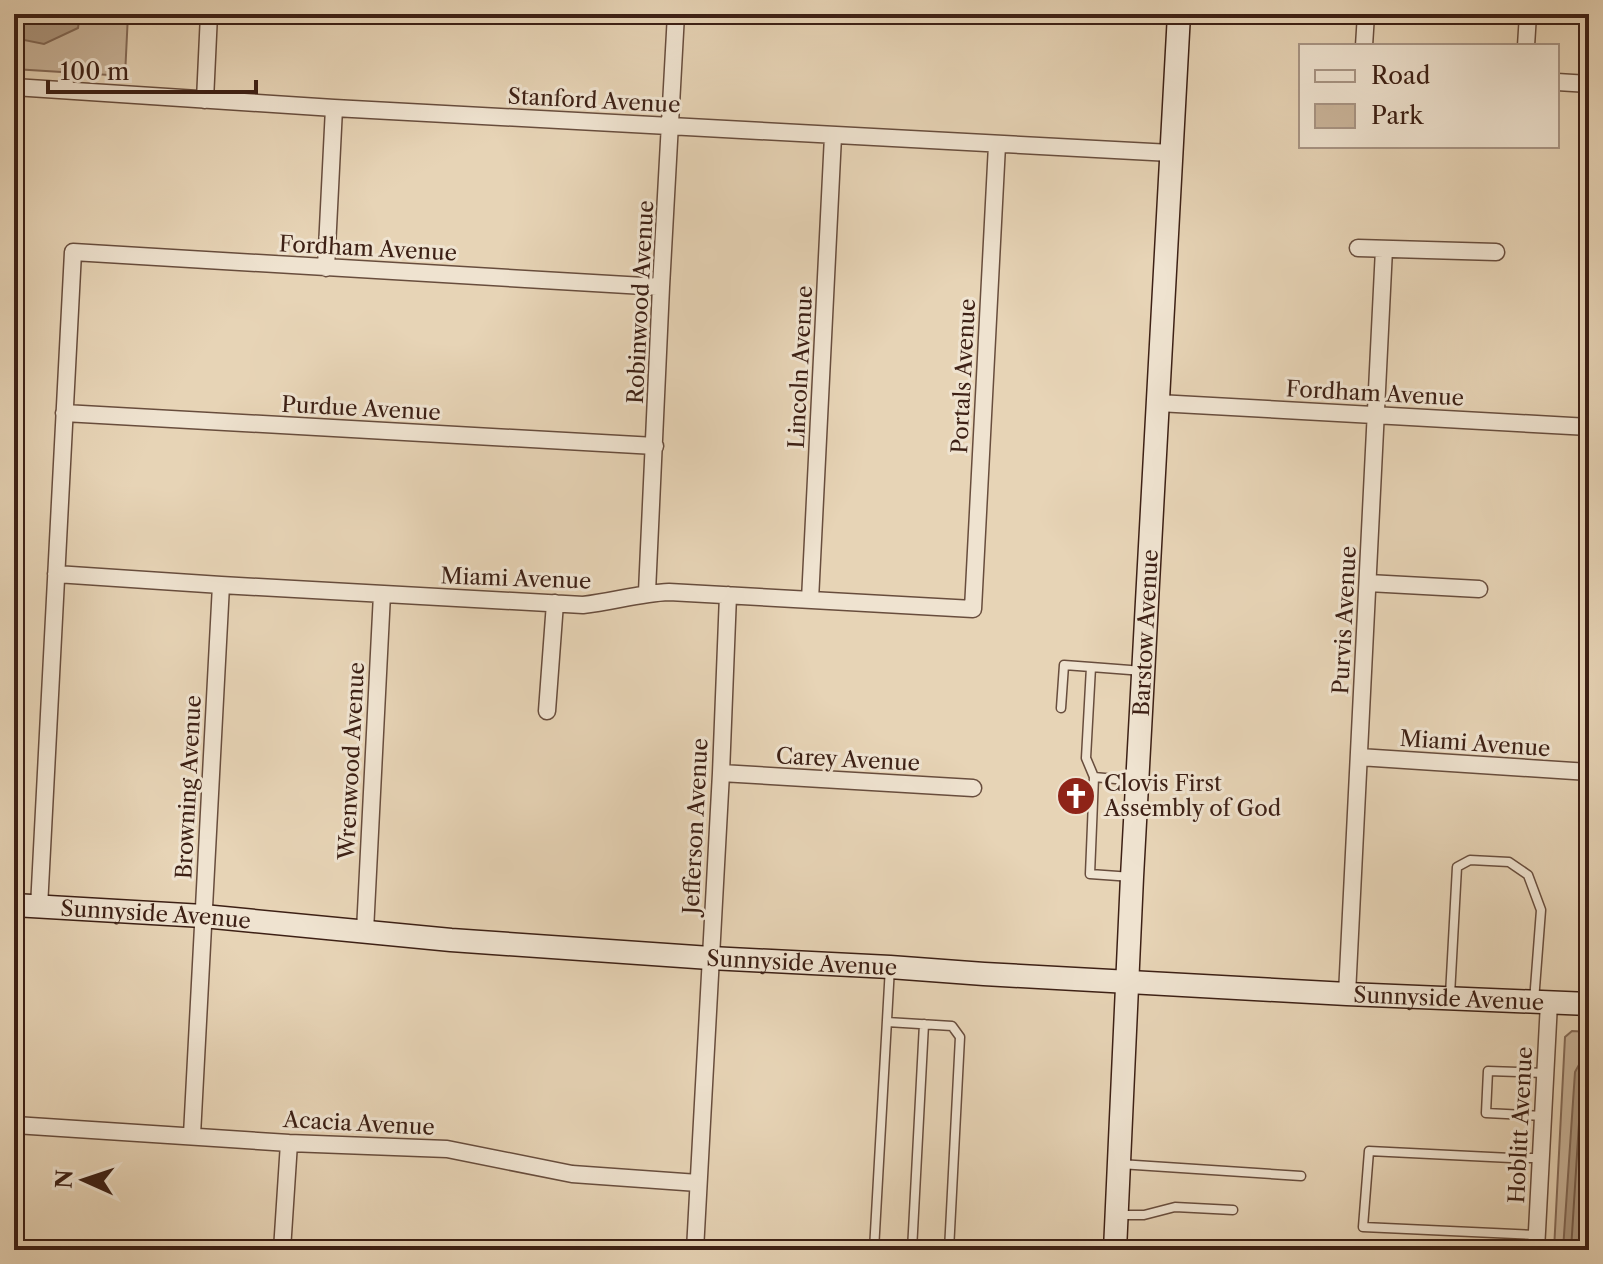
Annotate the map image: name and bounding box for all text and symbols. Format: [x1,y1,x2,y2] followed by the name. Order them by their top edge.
[48,44,256,94] scale bar
[1299,44,1559,148] legend
[60,57,129,86] text: 100 m
[1371,61,1431,90] text: Road
[507,82,681,119] street label: Stanford Avenue
[1371,101,1424,130] text: Park
[622,200,659,404] street label: Robinwood Avenue
[278,230,458,267] street label: Fordham Avenue
[783,285,818,449] street label: Lincoln Avenue
[946,298,981,454] street label: Portals Avenue
[1285,375,1465,412] street label: Fordham Avenue
[281,391,441,426] street label: Purdue Avenue
[1327,545,1362,695] street label: Purvis Avenue
[1128,549,1164,717] street label: Barstow Avenue
[440,562,592,595] street label: Miami Avenue
[333,661,370,862] street label: Wrenwood Avenue
[170,694,207,880] street label: Browning Avenue
[1399,725,1551,762] street label: Miami Avenue
[677,737,714,918] street label: Jefferson Avenue
[775,742,921,777] street label: Carey Avenue
[1103,770,1281,822] place label: Clovis First Assembly of God
[1055,775,1097,817] church icon: Clovis First Assembly of God
[60,895,252,935] street label: Sunnyside Avenue
[706,945,898,981] street label: Sunnyside Avenue
[1353,981,1545,1016] street label: Sunnyside Avenue
[1503,1046,1538,1204] street label: Hoblitt Avenue
[281,1106,436,1141] street label: Acacia Avenue
[44,1140,124,1220] north arrow
[51,1169,79,1189] text: N

